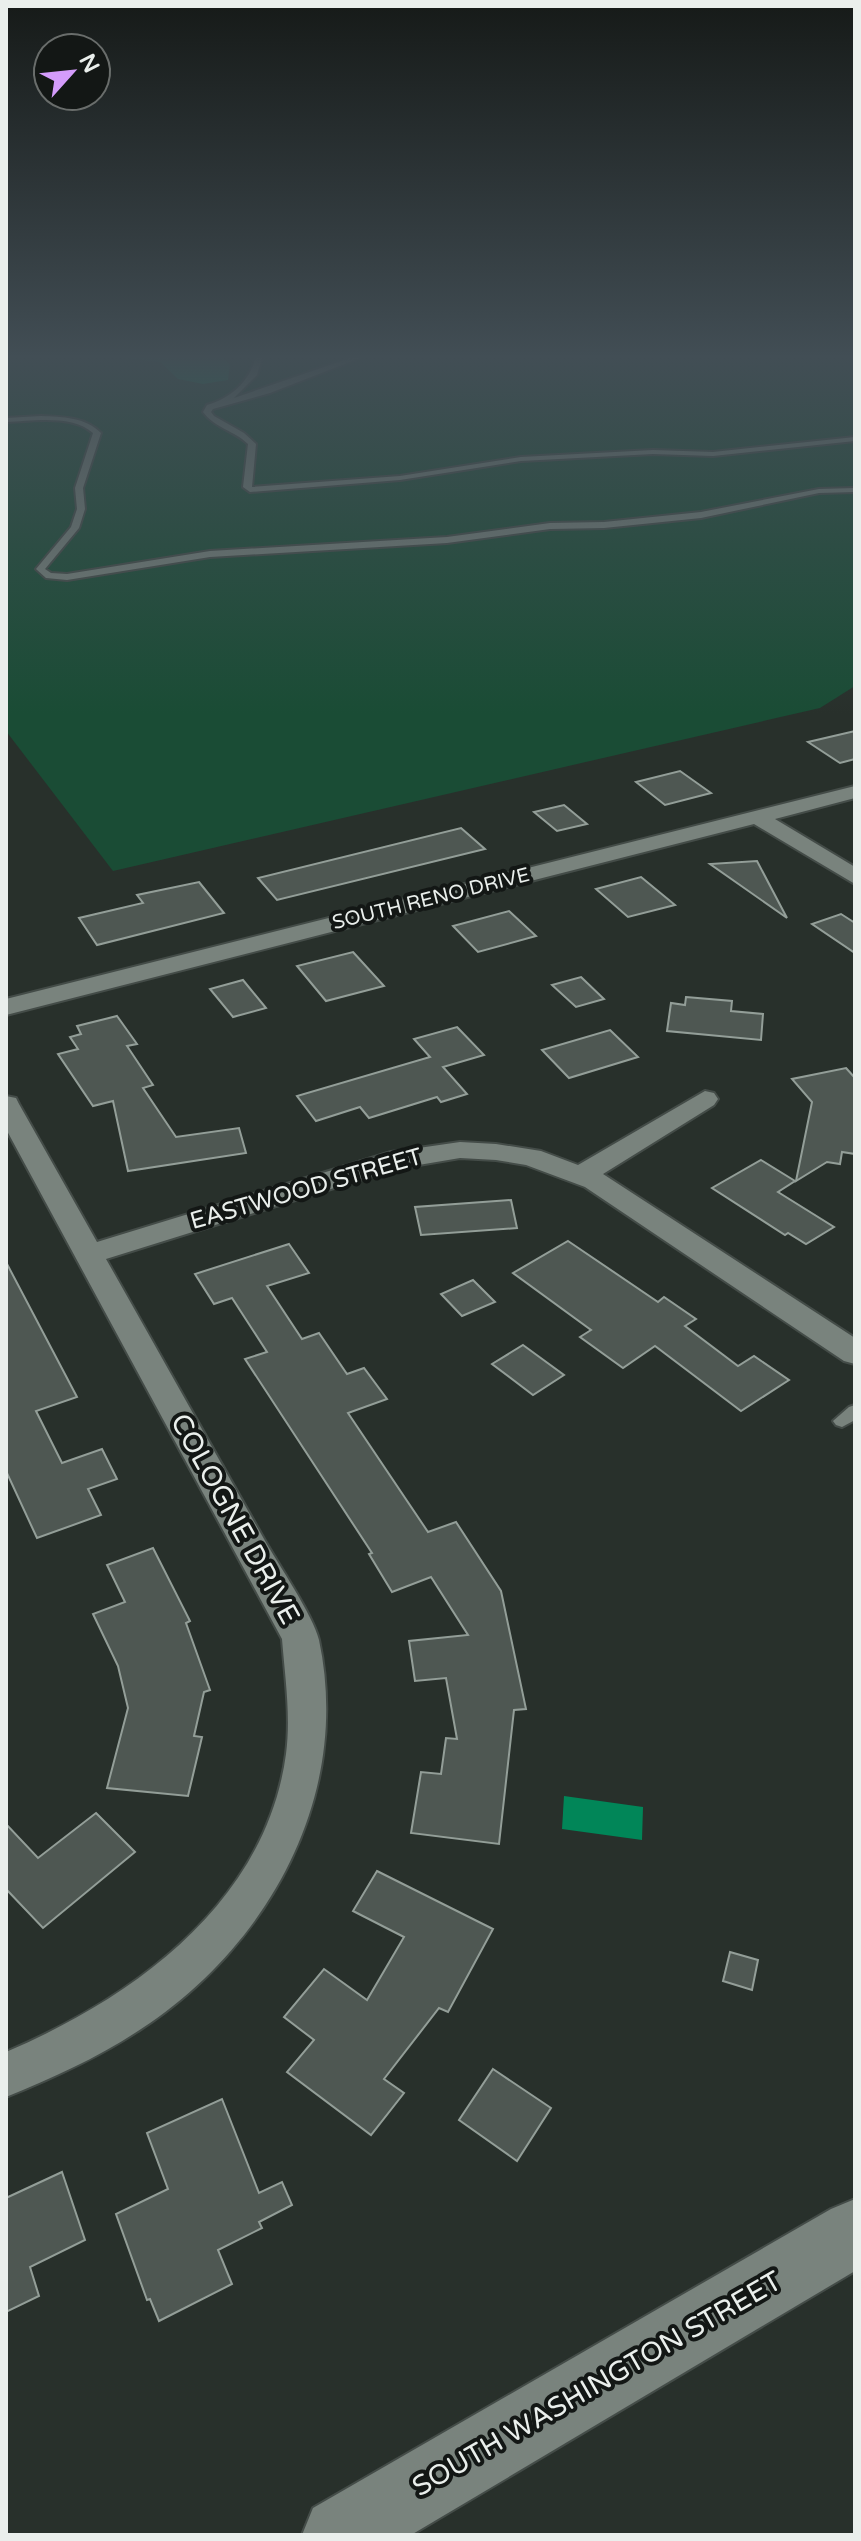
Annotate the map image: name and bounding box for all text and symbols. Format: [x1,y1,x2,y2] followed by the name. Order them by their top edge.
[32,32,112,112] north arrow
[73,50,105,77] text: N
[330,863,532,935] street label: SOUTH RENO DRIVE
[187,1142,426,1236] street label: EASTWOOD STREET
[163,1408,307,1630] street label: COLOGNE DRIVE
[406,2264,788,2504] street label: SOUTH WASHINGTON STREET

